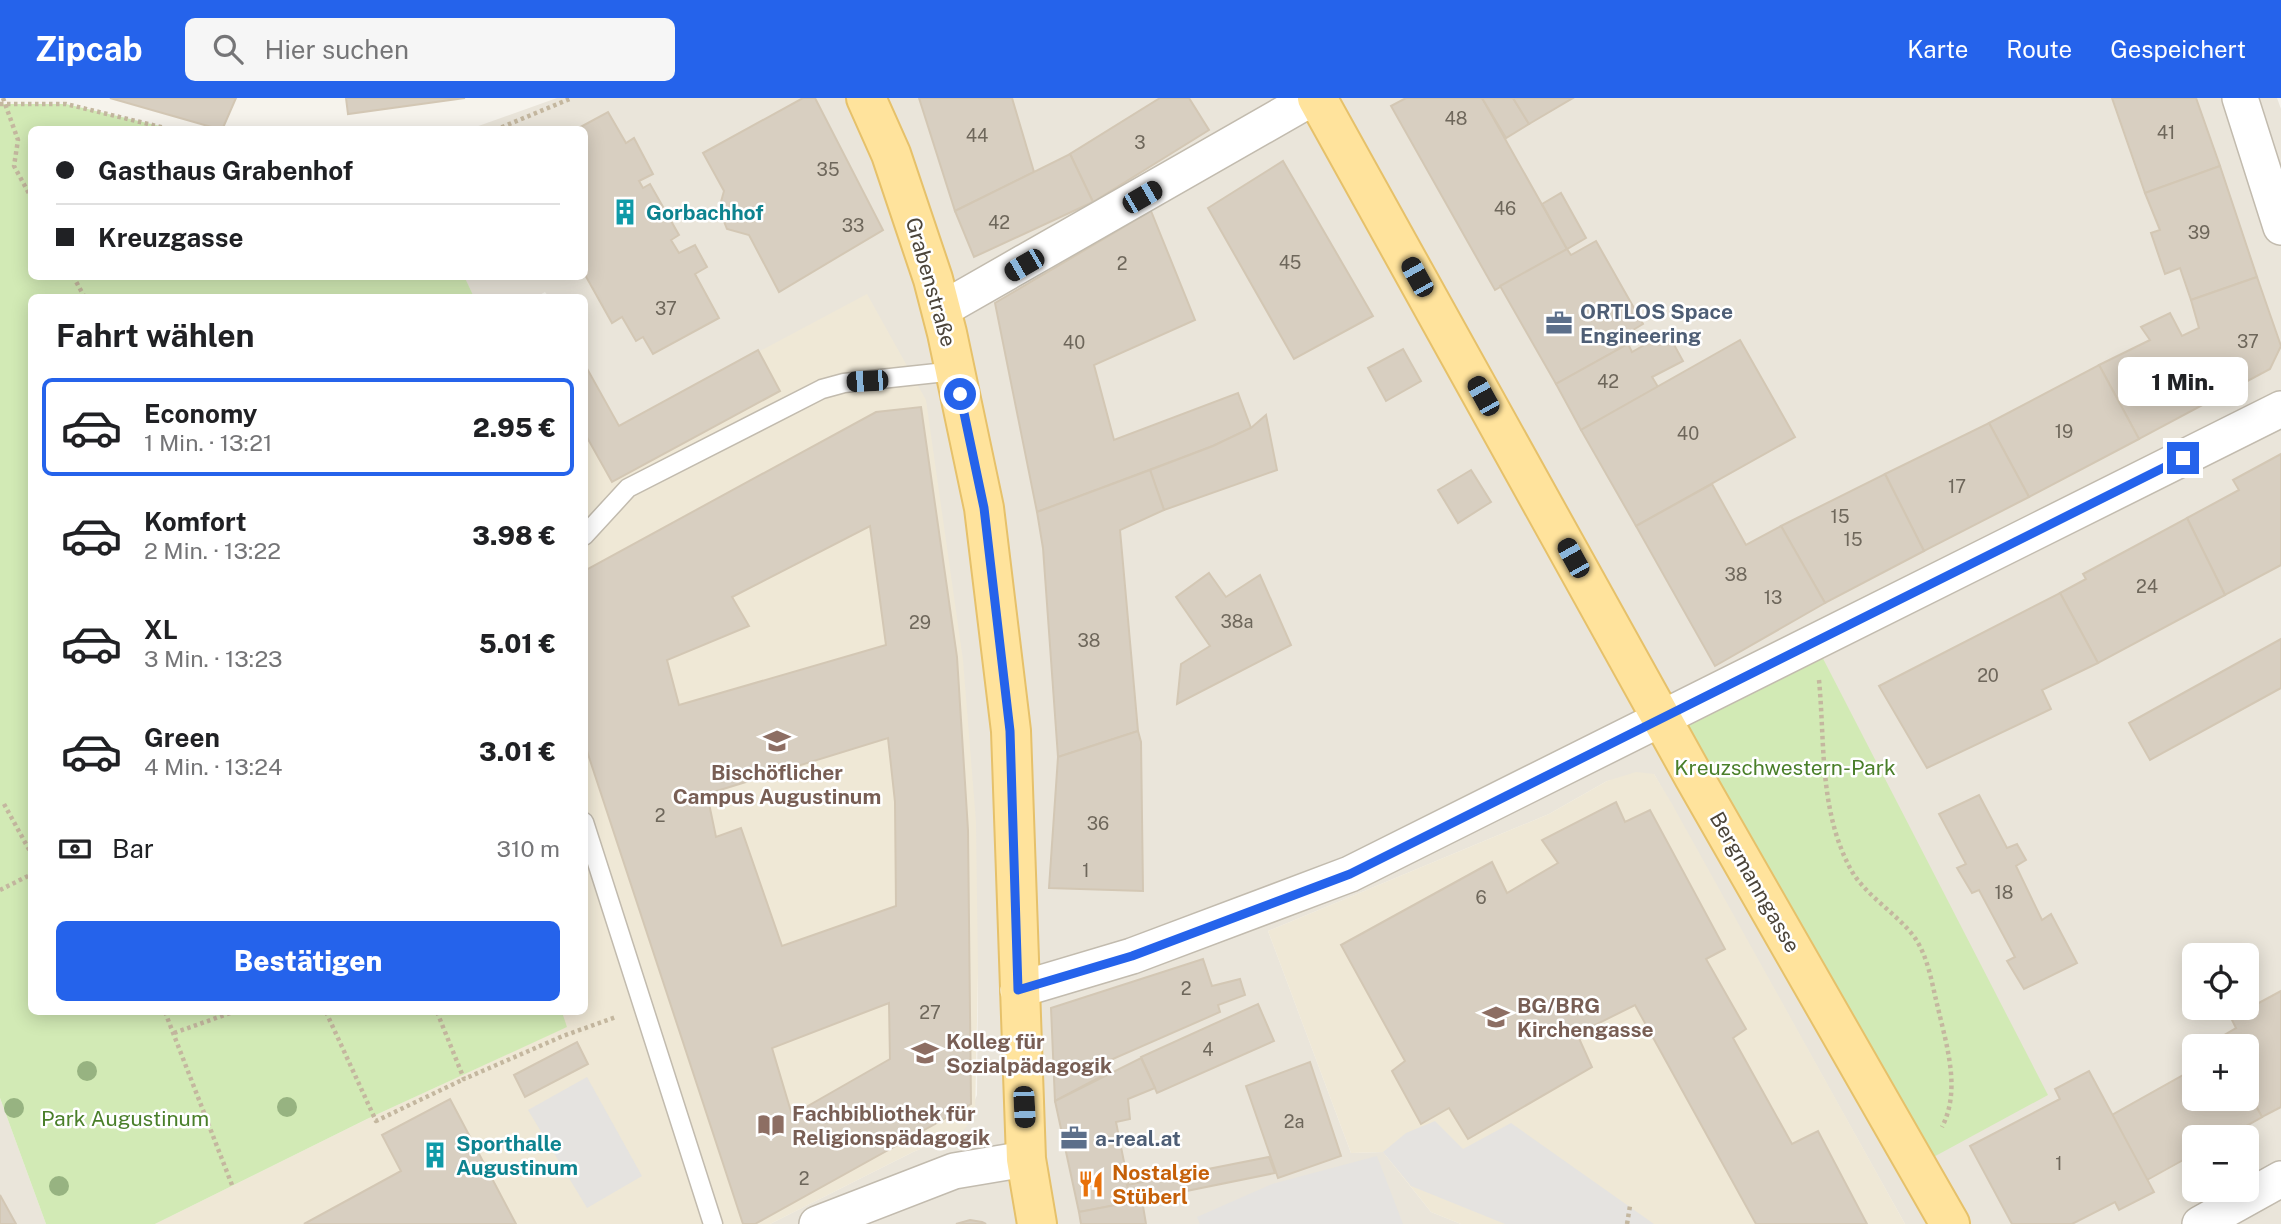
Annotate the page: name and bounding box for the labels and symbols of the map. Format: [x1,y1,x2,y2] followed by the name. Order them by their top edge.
[1445,108,1467,129] house number: 48
[2157,122,2175,143] house number: 41
[966,125,988,146] house number: 44
[1134,132,1146,153] house number: 3
[817,159,839,180] house number: 35
[1119,177,1166,217] car
[610,197,640,227] building icon: Gorbachhof
[1494,198,1516,219] house number: 46
[646,200,764,225] place label: Gorbachhof
[988,212,1010,233] house number: 42
[901,214,961,350] street label: Grabenstraße
[842,215,864,236] house number: 33
[2188,222,2210,243] house number: 39
[1001,245,1048,285] car
[1279,252,1301,273] house number: 45
[1117,253,1127,274] house number: 2
[1398,254,1437,300] car
[655,298,677,319] house number: 37
[1580,299,1733,348] place label: ORTLOS Space Engineering
[1544,308,1574,338] office icon: ORTLOS Space Engineering
[2237,331,2259,352] house number: 37
[1063,332,1085,353] house number: 40
[2118,356,2248,406] callout: 1 Min.
[846,369,889,393] car
[1597,371,1619,392] house number: 42
[1464,373,1503,419] car
[944,378,976,410] route start
[2055,421,2073,442] house number: 19
[1677,423,1699,444] house number: 40
[2167,442,2199,474] route end
[1948,476,1966,497] house number: 17
[1831,506,1849,527] house number: 15
[1844,529,1862,550] house number: 15
[1554,535,1593,581] car
[1725,564,1747,585] house number: 38
[2136,576,2158,597] house number: 24
[1764,587,1782,608] house number: 13
[1221,611,1253,632] house number: 38a
[909,612,931,633] house number: 29
[1078,630,1100,651] house number: 38
[1977,665,1999,686] house number: 20
[762,726,792,756] school or university icon: Bischöflicher Campus Augustinum
[1674,755,1896,780] park label: Kreuzschwestern-Park
[673,760,881,809] place label: Bischöflicher Campus Augustinum
[655,805,665,826] house number: 2
[1705,807,1805,957] street label: Bergmanngasse
[1087,813,1109,834] house number: 36
[1082,860,1090,881] house number: 1
[1995,882,2013,903] house number: 18
[1475,887,1487,908] house number: 6
[1181,978,1191,999] house number: 2
[1517,993,1654,1042] place label: BG/BRG Kirchengasse
[919,1002,941,1023] house number: 27
[1481,1002,1511,1032] school or university icon: BG/BRG Kirchengasse
[946,1029,1112,1078] place label: Kolleg für Sozialpädagogik
[910,1038,940,1068] school or university icon: Kolleg für Sozialpädagogik
[1202,1039,1214,1060] house number: 4
[1013,1085,1036,1129] car
[792,1101,990,1150] place label: Fachbibliothek für Religionspädagogik
[41,1106,209,1131] park label: Park Augustinum
[756,1110,786,1140] library icon: Fachbibliothek für Religionspädagogik
[1284,1111,1304,1132] house number: 2a
[1059,1123,1089,1153] office icon: a-real.at
[1095,1126,1181,1151] place label: a-real.at
[456,1131,578,1180] place label: Sporthalle Augustinum
[420,1140,450,1170] building icon: Sporthalle Augustinum
[2055,1153,2063,1174] house number: 1
[1112,1160,1210,1209] place label: Nostalgie Stüberl
[799,1168,809,1189] house number: 2
[1076,1169,1106,1199] restaurant icon: Nostalgie Stüberl

